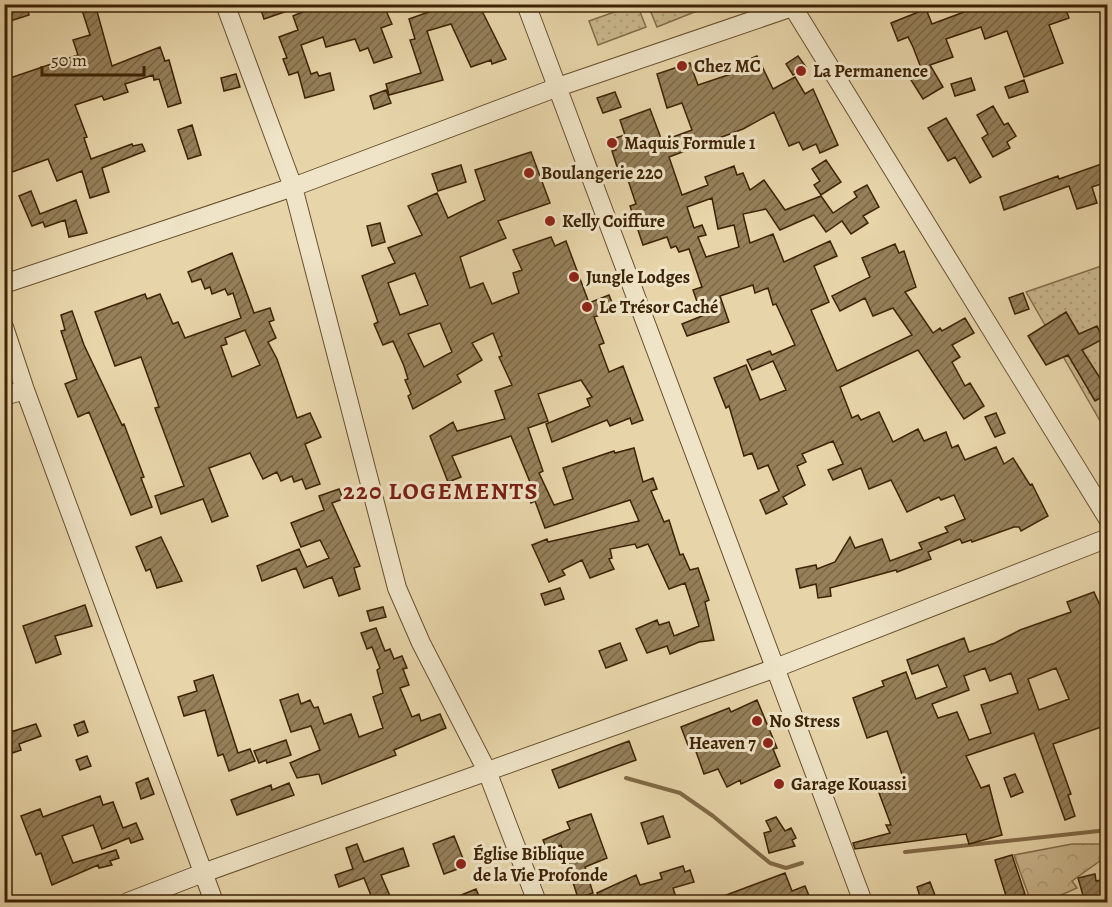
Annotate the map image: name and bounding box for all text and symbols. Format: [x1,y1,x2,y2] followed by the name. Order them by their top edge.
[42,39,144,77] scale bar
[51,48,87,72] text: 50 m
[694,54,761,78] place label: Chez MC
[675,59,689,73] marker: Chez MC
[813,59,928,83] place label: La Permanence
[794,64,808,78] marker: La Permanence
[624,131,756,155] place label: Maquis Formule 1
[605,136,619,150] marker: Maquis Formule 1
[541,161,663,185] place label: Boulangerie 220
[522,166,536,180] marker: Boulangerie 220
[562,209,665,233] place label: Kelly Coiffure
[543,214,557,228] marker: Kelly Coiffure
[586,265,690,289] place label: Jungle Lodges
[567,270,581,284] marker: Jungle Lodges
[599,295,718,319] place label: Le Trésor Caché
[580,300,594,314] marker: Le Trésor Caché
[343,475,539,507] district label: 220 LOGEMENTS
[769,709,840,733] place label: No Stress
[750,714,764,728] marker: No Stress
[689,731,756,755] place label: Heaven 7
[761,736,775,750] marker: Heaven 7
[791,772,907,796] place label: Garage Kouassi
[772,777,786,791] marker: Garage Kouassi
[473,842,608,887] place label: Église Biblique de la Vie Profonde
[454,857,468,871] marker: Église Biblique de la Vie Profonde

